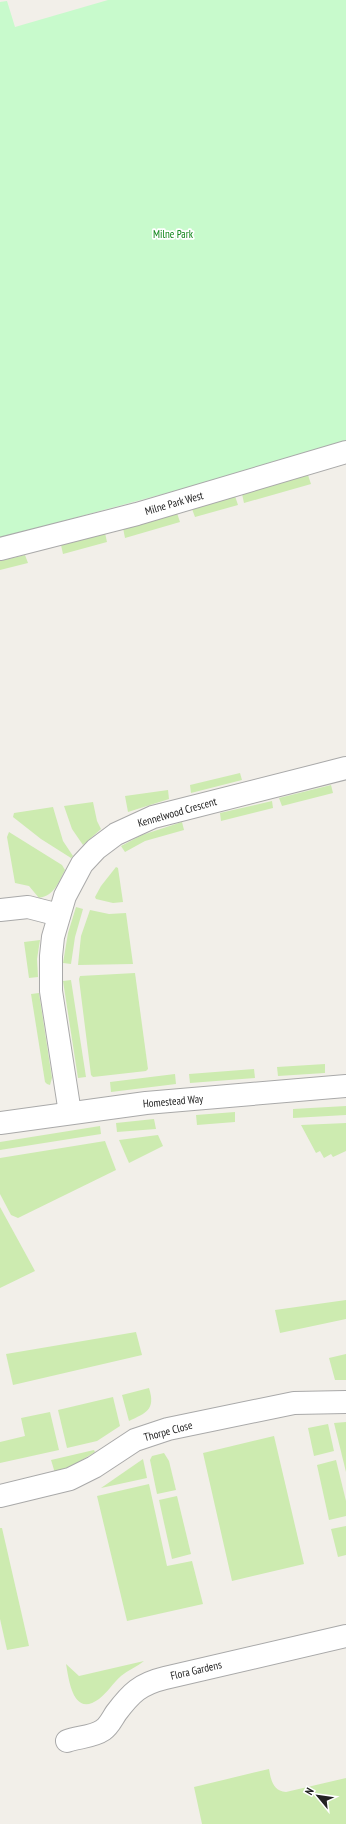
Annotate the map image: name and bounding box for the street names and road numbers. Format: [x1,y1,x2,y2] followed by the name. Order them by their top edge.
[143,488,205,518] street label: Milne Park West
[136,794,218,830] street label: Kennelwood Crescent
[142,1091,205,1111] street label: Homestead Way
[142,1418,194,1444] street label: Thorpe Close
[169,1657,223,1683] street label: Flora Gardens

